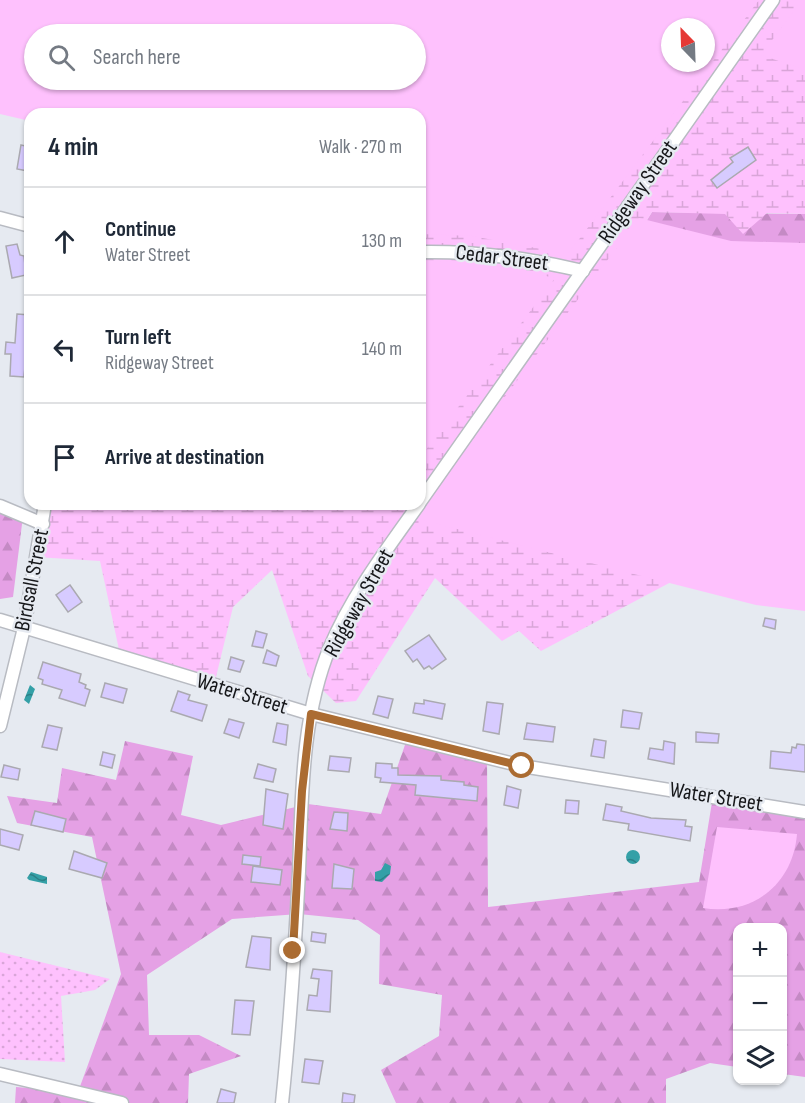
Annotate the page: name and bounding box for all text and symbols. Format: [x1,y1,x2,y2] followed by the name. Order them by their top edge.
[661,18,715,72] north arrow
[24,24,426,90] search box
[45,41,78,74] icon: search
[93,44,180,71] text: Search here
[48,132,98,163] text: 4 min
[319,135,402,159] text: Walk · 270 m
[593,135,684,249] street label: Ridgeway Street
[105,216,176,243] text: Continue
[48,225,81,258] icon: ahead
[362,229,402,253] text: 130 m
[454,239,550,277] street label: Cedar Street
[105,243,190,267] text: Water Street
[105,324,171,351] text: Turn left
[48,333,81,366] icon: left
[362,337,402,361] text: 140 m
[105,351,214,375] text: Ridgeway Street
[48,441,81,474] icon: arrive
[105,444,264,471] text: Arrive at destination
[9,526,55,633] street label: Birdsall Street
[318,544,400,662] street label: Ridgeway Street
[193,667,291,721] street label: Water Street
[508,752,534,778] route start
[668,776,765,818] street label: Water Street
[733,923,787,1085] map controls
[733,923,787,977] button: +
[279,937,305,963] route end
[733,977,787,1031] button: −
[733,1031,787,1085] button: layers

